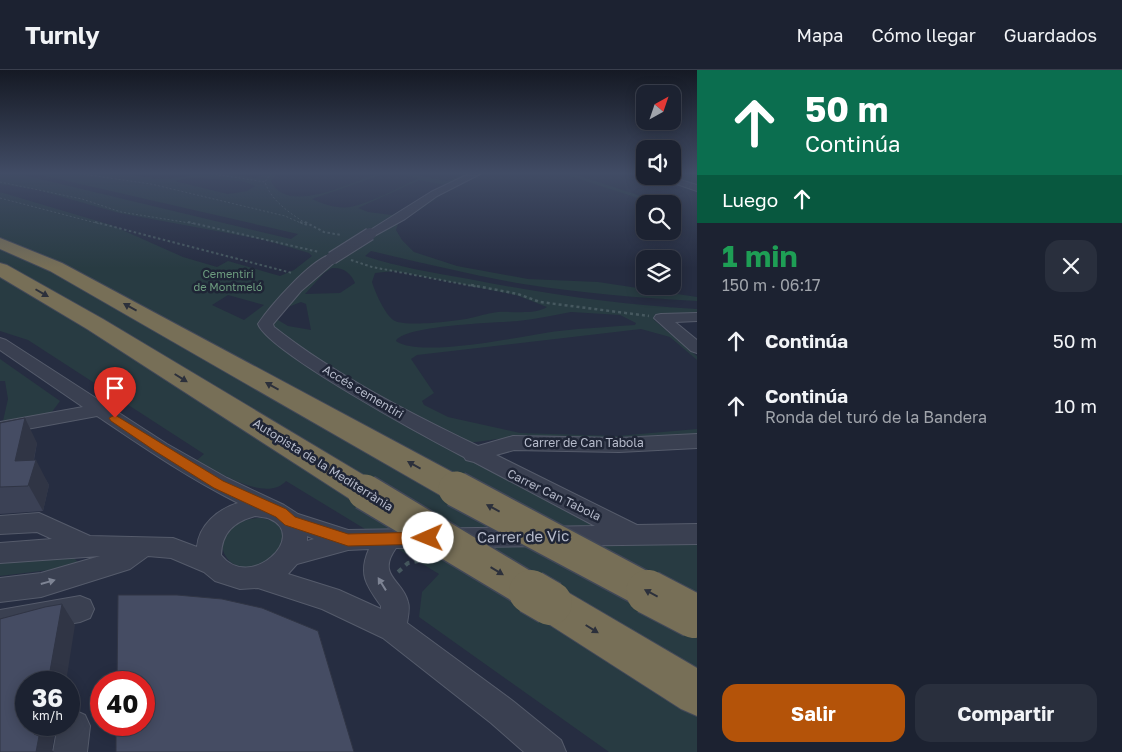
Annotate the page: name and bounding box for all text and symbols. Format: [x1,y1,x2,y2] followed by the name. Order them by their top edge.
[25,20,100,49] text: Turnly
[797,24,843,46] text: Mapa
[871,24,976,46] text: Cómo llegar
[1004,24,1097,46] text: Guardados
[636,85,681,130] north arrow
[636,85,681,295] map controls
[805,88,888,130] text: 50 m
[722,90,787,155] icon: ahead
[805,130,900,157] text: Continúa
[636,140,681,185] button: sound
[788,185,816,213] icon: ahead
[722,188,778,211] text: Luego
[636,195,681,240] button: search
[722,238,798,274] text: 1 min
[1045,240,1097,292] button: close
[636,250,681,295] button: layers
[193,267,263,293] park label: Cementiri de Montmeló
[722,275,821,295] text: 150 m · 06:17
[36,289,49,298] one-way arrow
[122,303,137,311] one-way arrow
[722,327,750,355] icon: ahead
[765,329,848,352] text: Continúa
[1053,329,1097,352] text: 50 m
[320,362,406,422] street label: Accés cementiri
[94,367,136,418] pin
[175,373,188,382] one-way arrow
[101,374,129,402] icon: arrive
[264,382,279,390] one-way arrow
[765,384,848,407] text: Continúa
[722,392,750,420] icon: ahead
[1054,394,1097,417] text: 10 m
[765,407,987,427] text: Ronda del turó de la Bandera
[250,415,396,514] street label: Autopista de la Mediterrània
[524,435,644,450] street label: Carrer de Can Tabola
[406,461,421,469] one-way arrow
[505,465,604,524] street label: Carrer Can Tabola
[486,504,500,512] one-way arrow
[401,511,453,563] position arrow
[477,526,569,546] street label: Carrer de Vic
[490,567,503,576] one-way arrow
[377,577,386,591] one-way arrow
[41,578,56,586] one-way arrow
[644,589,659,597] one-way arrow
[585,624,598,633] one-way arrow
[90,671,155,736] speed limit sign: 40
[32,682,63,713] text: 36
[722,684,905,742] button: Salir
[915,684,1097,742] button: Compartir
[32,708,63,723] text: km/h

